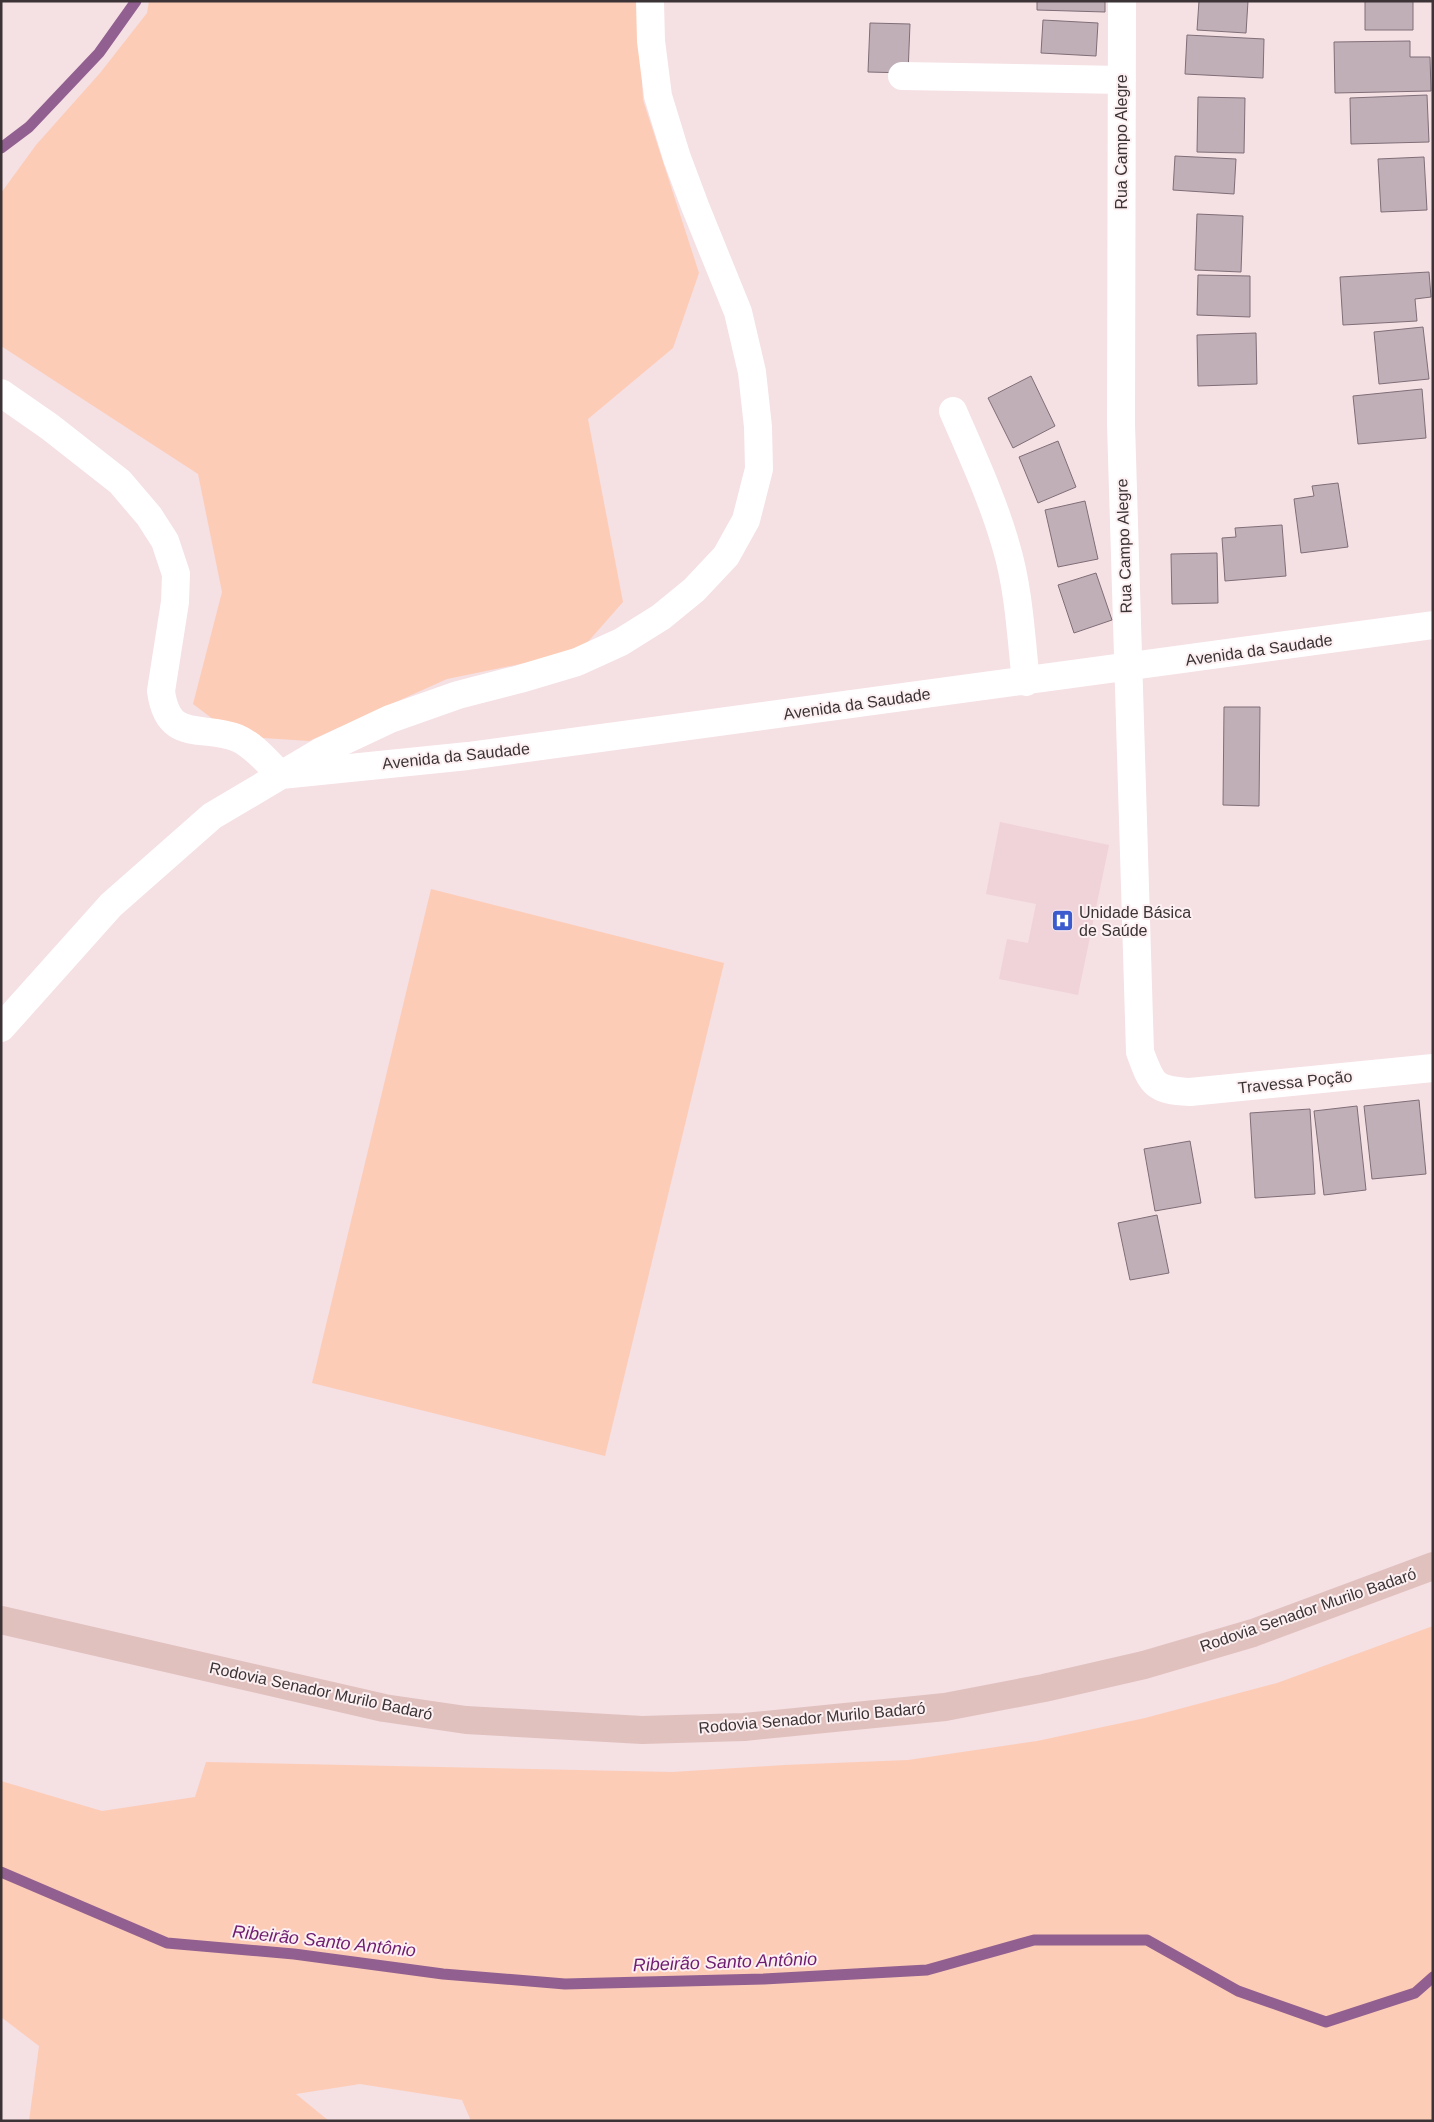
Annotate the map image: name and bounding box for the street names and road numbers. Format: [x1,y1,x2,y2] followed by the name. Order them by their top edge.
[1113,74,1130,210] street label: Rua Campo Alegre
[1113,478,1135,614] street label: Rua Campo Alegre
[1184,631,1334,669] street label: Avenida da Saudade
[782,685,932,723] street label: Avenida da Saudade
[381,740,531,772] street label: Avenida da Saudade
[1237,1068,1353,1096] street label: Travessa Poção
[1198,1565,1419,1655] street label: Rodovia Senador Murilo Badaró
[208,1659,434,1723] street label: Rodovia Senador Murilo Badaró
[698,1700,926,1736] street label: Rodovia Senador Murilo Badaró

